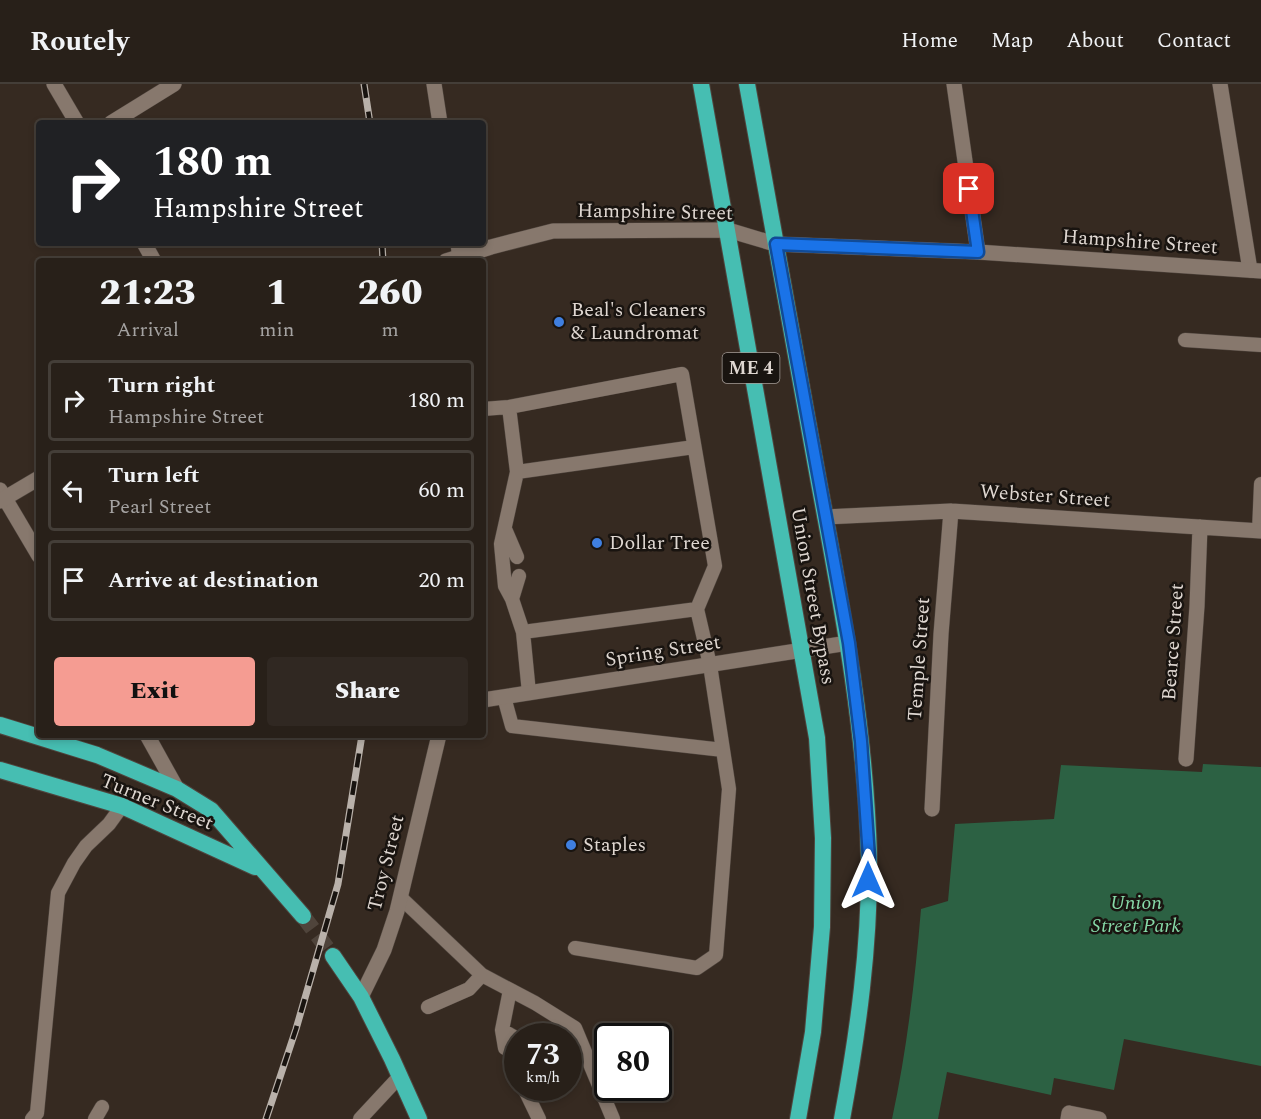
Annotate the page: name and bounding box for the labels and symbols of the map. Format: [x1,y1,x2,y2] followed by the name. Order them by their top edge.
[943,163,994,214] pin
[577,196,733,228] street label: Hampshire Street
[1061,222,1219,262] street label: Hampshire Street
[571,295,706,348] place label: Beal's Cleaners & Laundromat
[552,315,566,329] marker: Beal's Cleaners & Laundromat
[722,353,780,383] road number: ME 4
[979,476,1111,516] street label: Webster Street
[783,505,843,687] street label: Union Street Bypass
[609,528,710,558] place label: Dollar Tree
[590,536,604,550] marker: Dollar Tree
[1154,582,1192,702] street label: Bearce Street
[900,596,938,722] street label: Temple Street
[603,627,723,675] street label: Spring Street
[96,766,218,838] street label: Turner Street
[360,811,412,915] street label: Troy Street
[583,830,646,860] place label: Staples
[564,838,578,852] marker: Staples
[836,848,900,912] position arrow
[1091,888,1181,941] park label: Union Street Park
[594,1023,672,1101] speed limit sign: 80

